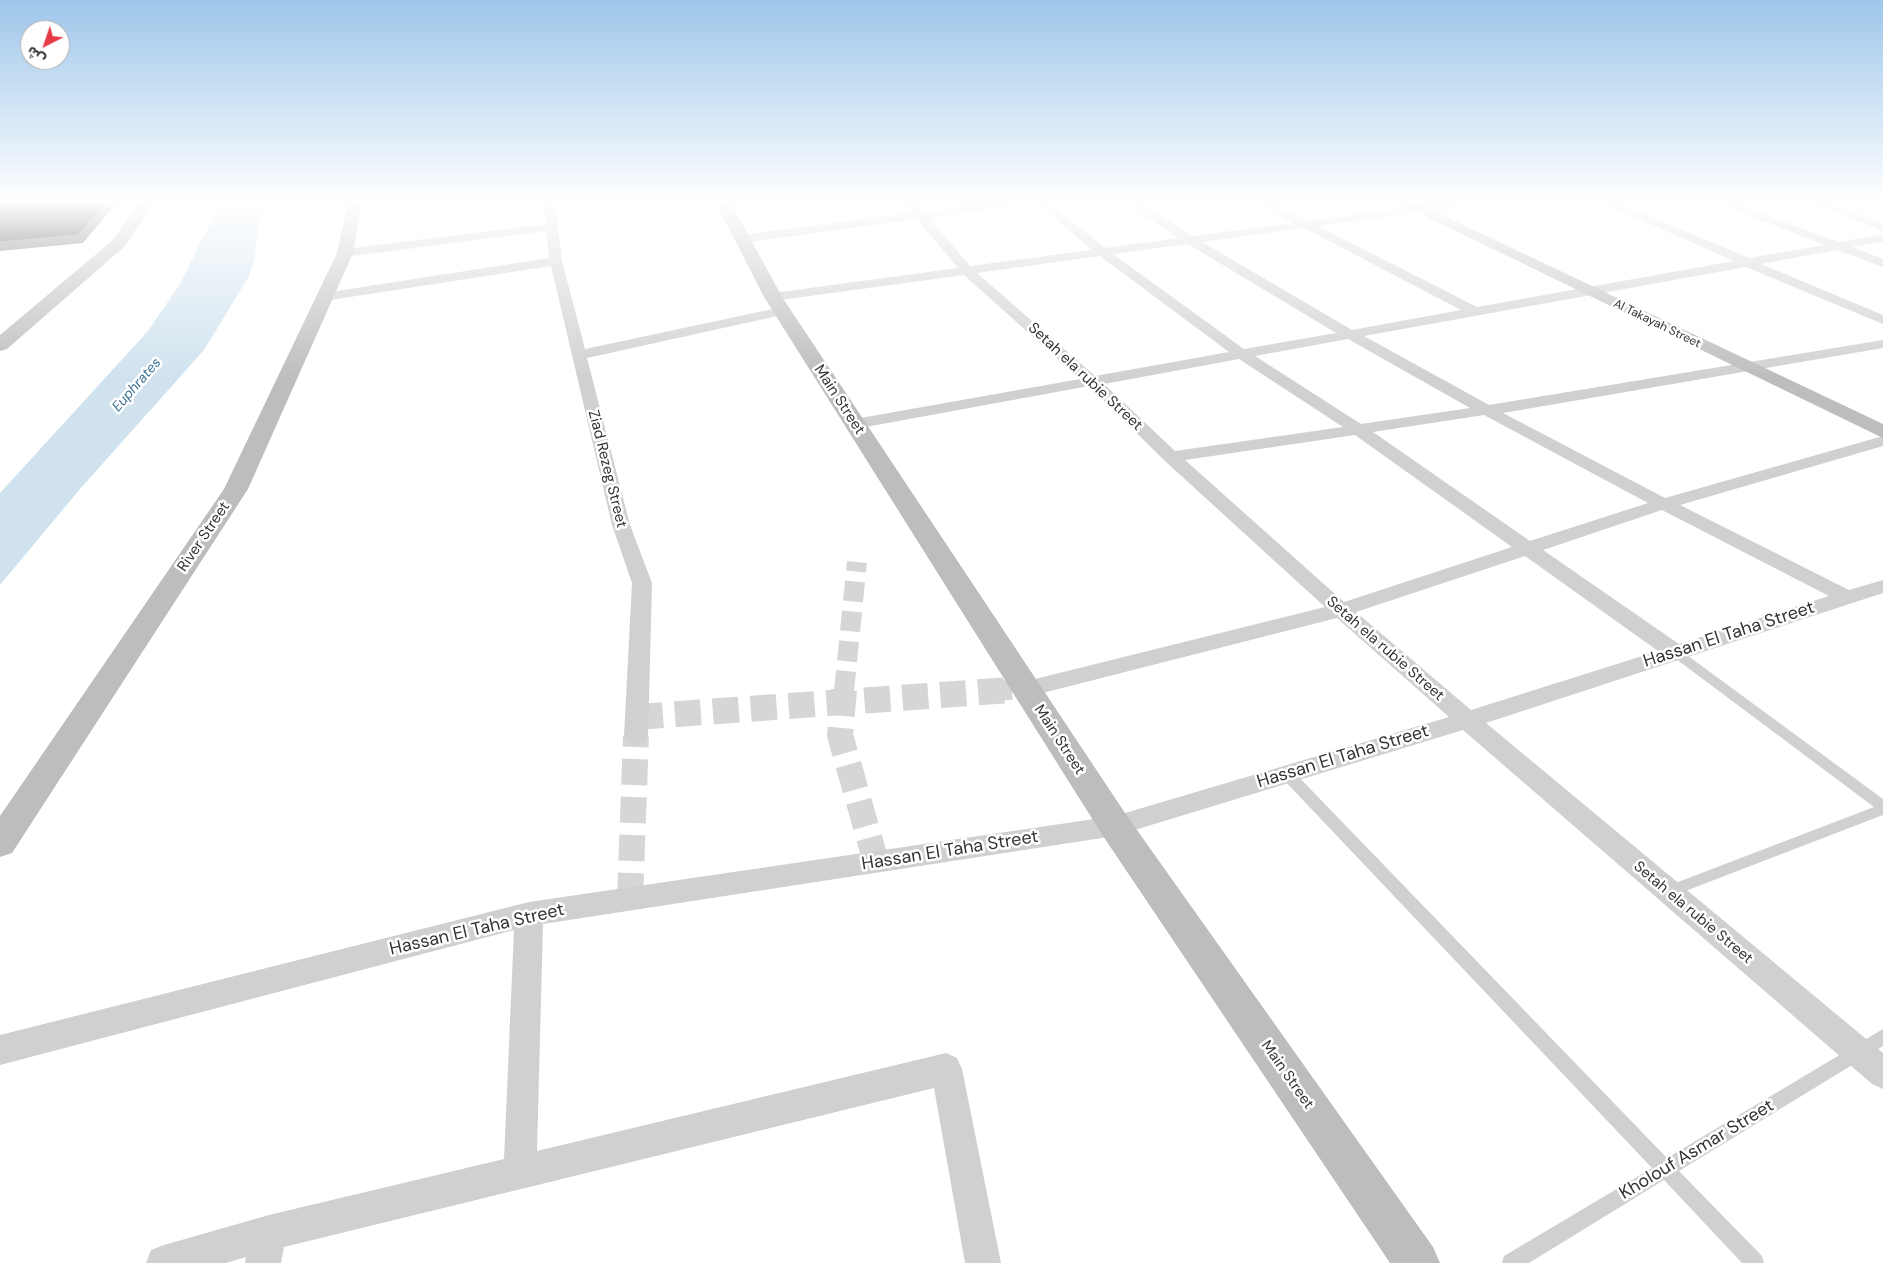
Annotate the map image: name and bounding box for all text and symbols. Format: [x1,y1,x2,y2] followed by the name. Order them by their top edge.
[20,20,70,70] north arrow
[23,42,49,69] text: ش
[1611,297,1703,351] street label: Al Takayah Street
[1024,319,1146,435] street label: Setah ela rubie Street
[109,355,165,415] water label: Euphrates
[810,362,868,438] street label: Main Street
[584,408,630,530] street label: Ziad Rezeg Street
[174,499,234,575] street label: River Street
[1323,593,1447,705] street label: Setah ela rubie Street
[1641,597,1817,673] street label: Hassan El Taha Street
[1030,702,1088,778] street label: Main Street
[1254,721,1432,793] street label: Hassan El Taha Street
[860,826,1040,876] street label: Hassan El Taha Street
[1630,858,1756,968] street label: Setah ela rubie Street
[388,899,566,961] street label: Hassan El Taha Street
[1257,1037,1317,1113] street label: Main Street
[1616,1095,1778,1205] street label: Kholouf Asmar Street

